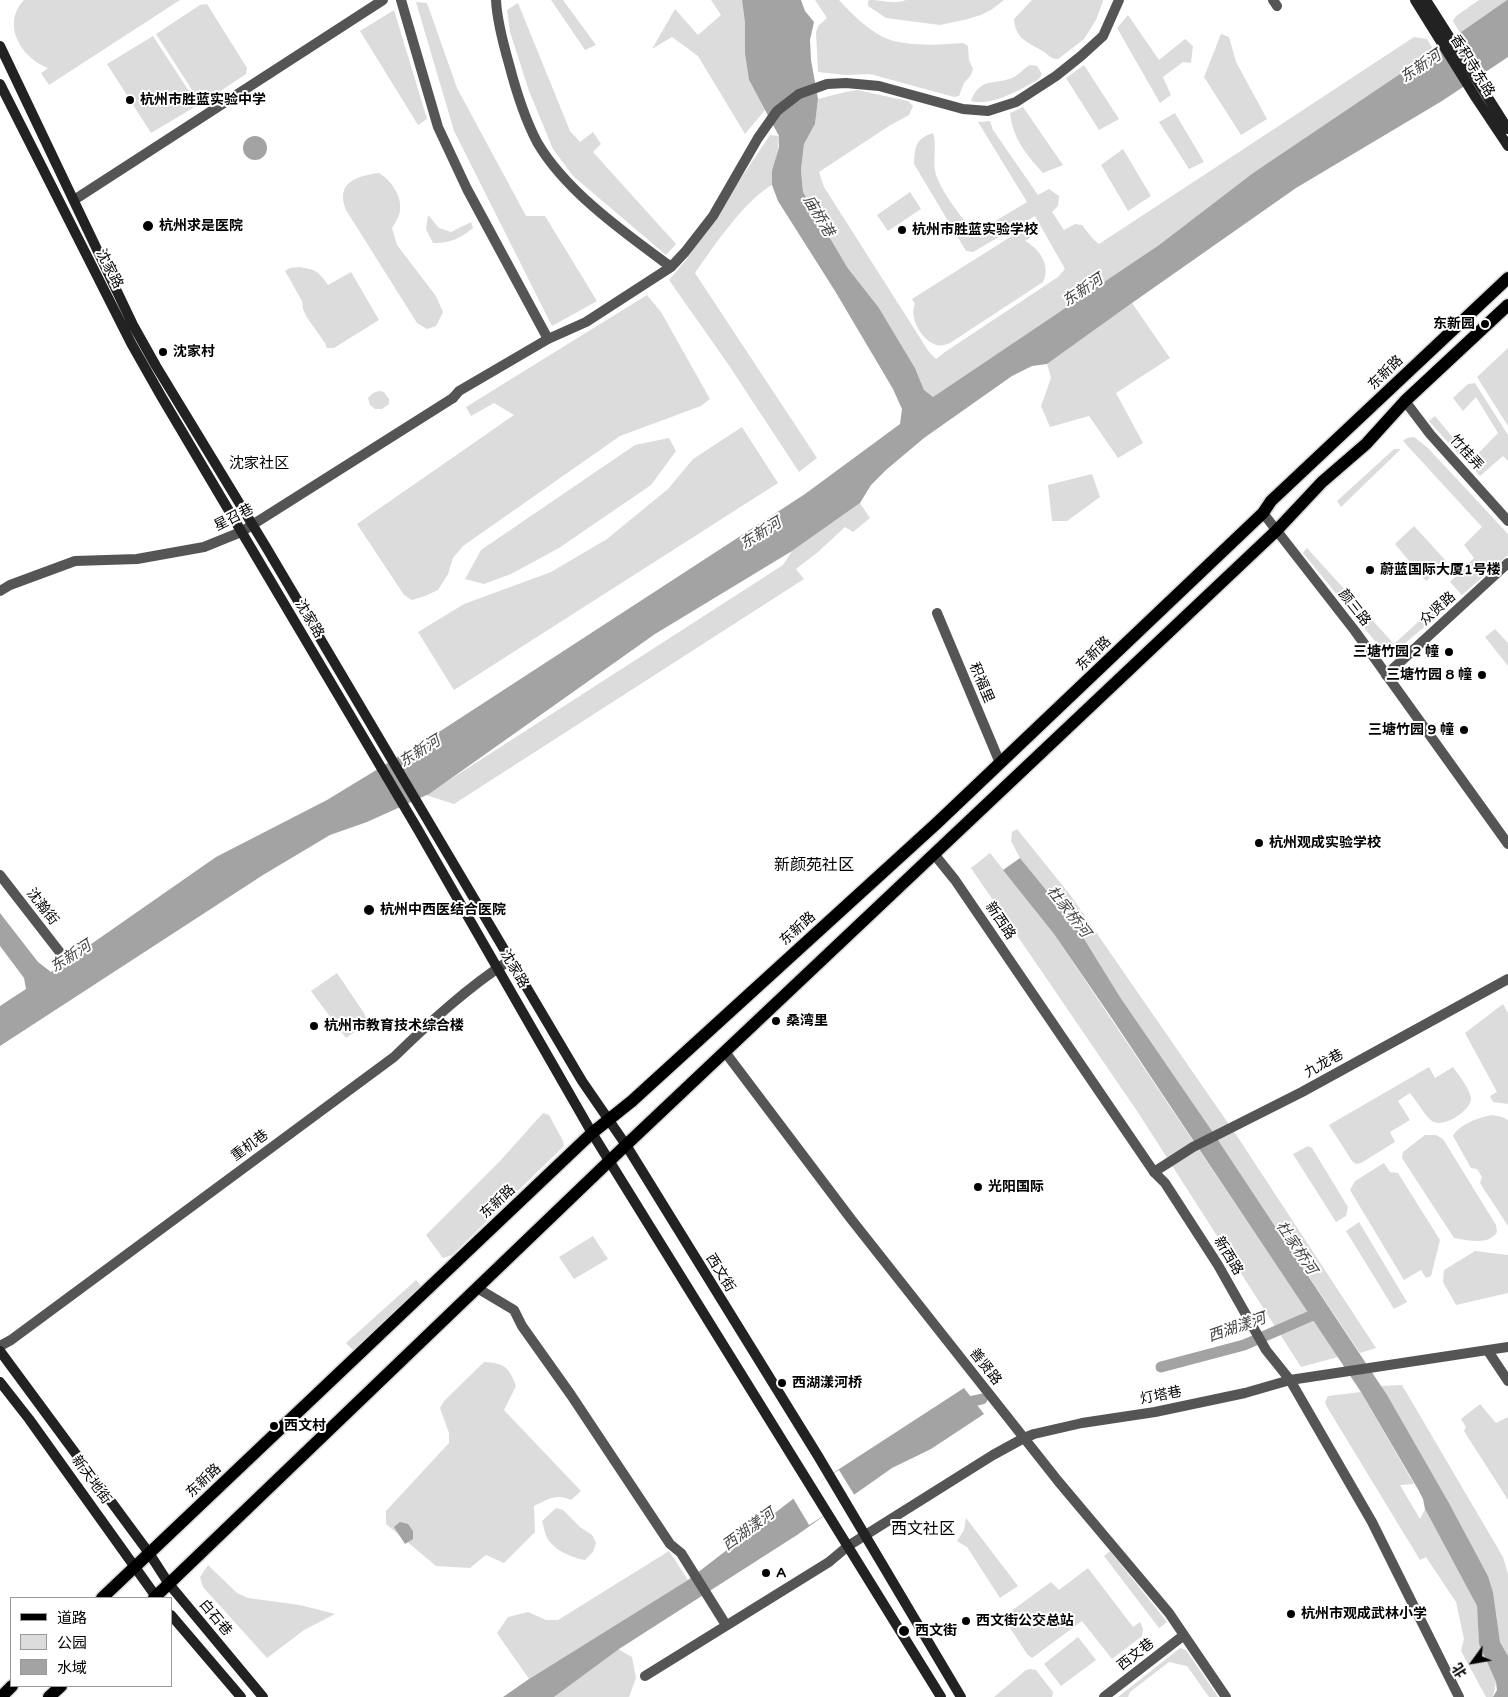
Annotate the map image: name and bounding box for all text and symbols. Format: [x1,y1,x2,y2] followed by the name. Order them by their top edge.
[1446,32,1498,100] street label: 香积寺东路
[1397,47,1445,87] water label: 东新河
[140,92,266,108] place label: 杭州市胜蓝实验中学
[124,94,136,106] marker: 杭州市胜蓝实验中学
[799,192,837,240] water label: 庙桥港
[159,218,243,234] place label: 杭州求是医院
[141,219,155,233] marker: 杭州求是医院
[912,222,1038,238] place label: 杭州市胜蓝实验学校
[896,224,908,236] marker: 杭州市胜蓝实验学校
[92,246,126,292] street label: 沈家路
[1059,271,1107,311] water label: 东新河
[1433,316,1475,332] place label: 东新园
[1479,318,1491,330] marker: 东新园
[173,344,215,360] place label: 沈家村
[157,346,169,358] marker: 沈家村
[1365,352,1407,394] street label: 东新路
[1446,432,1486,474] street label: 竹桂弄
[229,455,289,473] district label: 沈家社区
[211,501,257,535] street label: 星召巷
[737,514,785,554] water label: 东新河
[1380,562,1501,578] place label: 蔚蓝国际大厦1号楼
[1364,564,1376,576] marker: 蔚蓝国际大厦1号楼
[1334,586,1374,630] street label: 颜三路
[1417,589,1459,629] street label: 众贤路
[291,597,327,641] street label: 沈家路
[1073,633,1115,675] street label: 东新路
[1353,644,1439,660] place label: 三塘竹园 2 幢
[1443,646,1455,658] marker: 三塘竹园 2 幢
[965,660,997,706] street label: 积福里
[1386,667,1472,683] place label: 三塘竹园 8 幢
[1476,669,1488,681] marker: 三塘竹园 8 幢
[1368,722,1454,738] place label: 三塘竹园 9 幢
[1458,724,1470,736] marker: 三塘竹园 9 幢
[396,732,444,772] water label: 东新河
[1269,835,1381,851] place label: 杭州观成实验学校
[1253,837,1265,849] marker: 杭州观成实验学校
[774,856,854,876] district label: 新颜苑社区
[1042,883,1094,941] water label: 杜家桥河
[22,885,62,929] street label: 沈瀚街
[981,899,1019,943] street label: 新西路
[380,902,506,918] place label: 杭州中西医结合医院
[362,903,376,917] marker: 杭州中西医结合医院
[777,909,819,949] street label: 东新路
[47,937,95,977] water label: 东新河
[496,947,532,991] street label: 沈家路
[786,1013,828,1029] place label: 桑湾里
[770,1015,782,1027] marker: 桑湾里
[324,1018,464,1034] place label: 杭州市教育技术综合楼
[308,1020,320,1032] marker: 杭州市教育技术综合楼
[1302,1046,1346,1082] street label: 九龙巷
[228,1127,272,1165] street label: 重机巷
[988,1179,1044,1195] place label: 光阳国际
[972,1181,984,1193] marker: 光阳国际
[477,1182,519,1222] street label: 东新路
[1272,1218,1320,1278] water label: 杜家桥河
[1210,1234,1246,1278] street label: 新西路
[702,1251,738,1295] street label: 西文街
[1206,1310,1268,1346] water label: 西湖漾河
[965,1345,1005,1389] street label: 善贤路
[792,1375,862,1391] place label: 西湖漾河桥
[776,1377,788,1389] marker: 西湖漾河桥
[1139,1384,1183,1408] street label: 灯塔巷
[284,1418,326,1434] place label: 西文村
[268,1420,280,1432] marker: 西文村
[68,1452,114,1508] street label: 新天地街
[183,1461,225,1501] street label: 东新路
[719,1505,779,1555] water label: 西湖漾河
[891,1520,955,1540] district label: 西文社区
[776,1565,786,1581] place label: A
[760,1567,772,1579] marker: A
[10,1597,172,1687] legend
[195,1597,235,1639] street label: 白石巷
[1301,1606,1427,1622] place label: 杭州市观成武林小学
[1285,1608,1297,1620] marker: 杭州市观成武林小学
[57,1609,87,1627] text: 道路
[976,1613,1074,1629] place label: 西文街公交总站
[960,1615,972,1627] marker: 西文街公交总站
[915,1623,957,1639] place label: 西文街
[897,1624,911,1638] marker: 西文街
[57,1634,87,1652] text: 公园
[1114,1635,1158,1675] street label: 西文巷
[1448,1637,1498,1687] north arrow
[57,1659,87,1677] text: 水域
[1449,1660,1471,1681] text: 北

